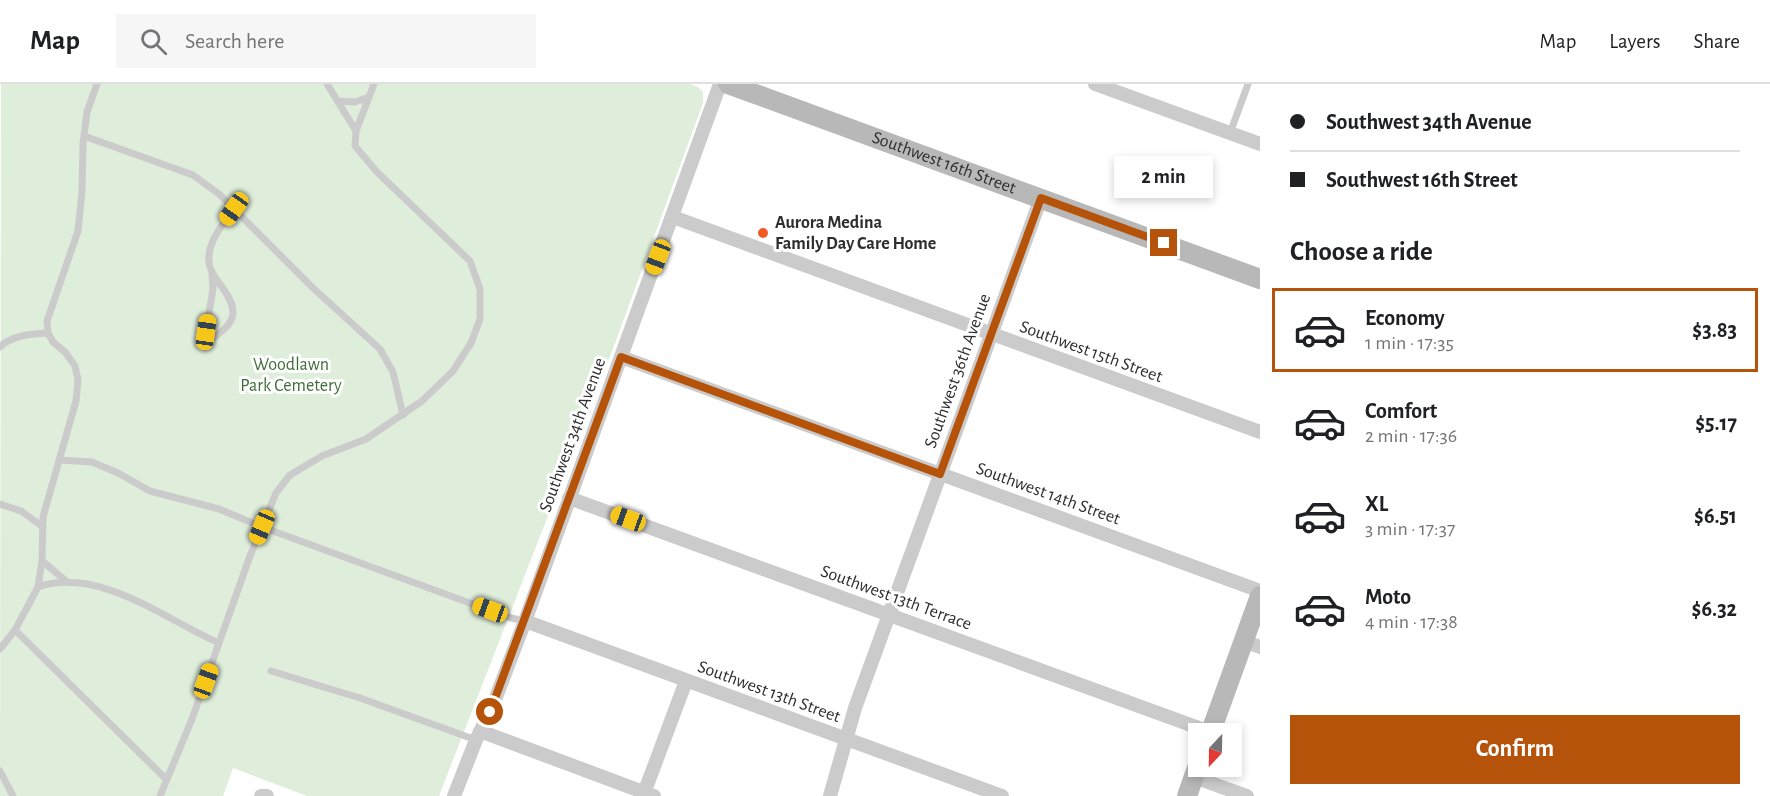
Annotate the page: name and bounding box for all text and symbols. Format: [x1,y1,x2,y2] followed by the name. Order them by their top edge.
[116,14,536,68] search box
[137,25,170,58] icon: search
[30,27,80,55] text: Map
[185,30,284,52] text: Search here
[1540,31,1576,52] text: Map
[1609,31,1660,52] text: Layers
[1693,31,1740,52] text: Share
[1326,111,1532,133] text: Southwest 34th Avenue
[870,129,1019,198] street label: Southwest 16th Street
[1114,156,1214,198] callout: 2 min
[1141,167,1186,187] text: 2 min
[1326,169,1518,191] text: Southwest 16th Street
[216,189,252,229] car
[775,214,936,253] place label: Aurora Medina Family Day Care Home
[756,226,770,240] marker: Aurora Medina Family Day Care Home
[1150,229,1177,256] route end
[643,237,673,277] car
[1290,238,1433,265] text: Choose a ride
[922,291,994,451] street label: Southwest 36th Avenue
[1293,303,1347,357] icon: car
[1365,307,1445,329] text: Economy
[195,313,217,351] car
[1017,318,1165,386] street label: Southwest 15th Street
[1692,319,1737,341] text: $3.83
[1365,333,1454,353] text: 1 min · 17:35
[537,355,609,515] street label: Southwest 34th Avenue
[240,356,342,395] park label: Woodlawn Park Cemetery
[1293,396,1347,450] icon: car
[1365,400,1437,422] text: Comfort
[1695,412,1737,434] text: $5.17
[1365,426,1457,446] text: 2 min · 17:36
[974,460,1123,528] street label: Southwest 14th Street
[1293,489,1347,543] icon: car
[1365,493,1388,515] text: XL
[608,504,648,534] car
[1694,505,1737,527] text: $6.51
[247,507,277,547] car
[1365,519,1455,539] text: 3 min · 17:37
[818,562,974,634] street label: Southwest 13th Terrace
[1293,582,1347,636] icon: car
[1365,586,1411,608] text: Moto
[470,595,510,625] car
[1692,598,1737,620] text: $6.32
[1365,612,1458,632] text: 4 min · 17:38
[695,658,843,726] street label: Southwest 13th Street
[191,661,221,701] car
[476,698,503,725] route start
[1290,715,1740,784] button: Confirm
[1188,723,1242,777] north arrow
[1188,723,1242,777] map controls

